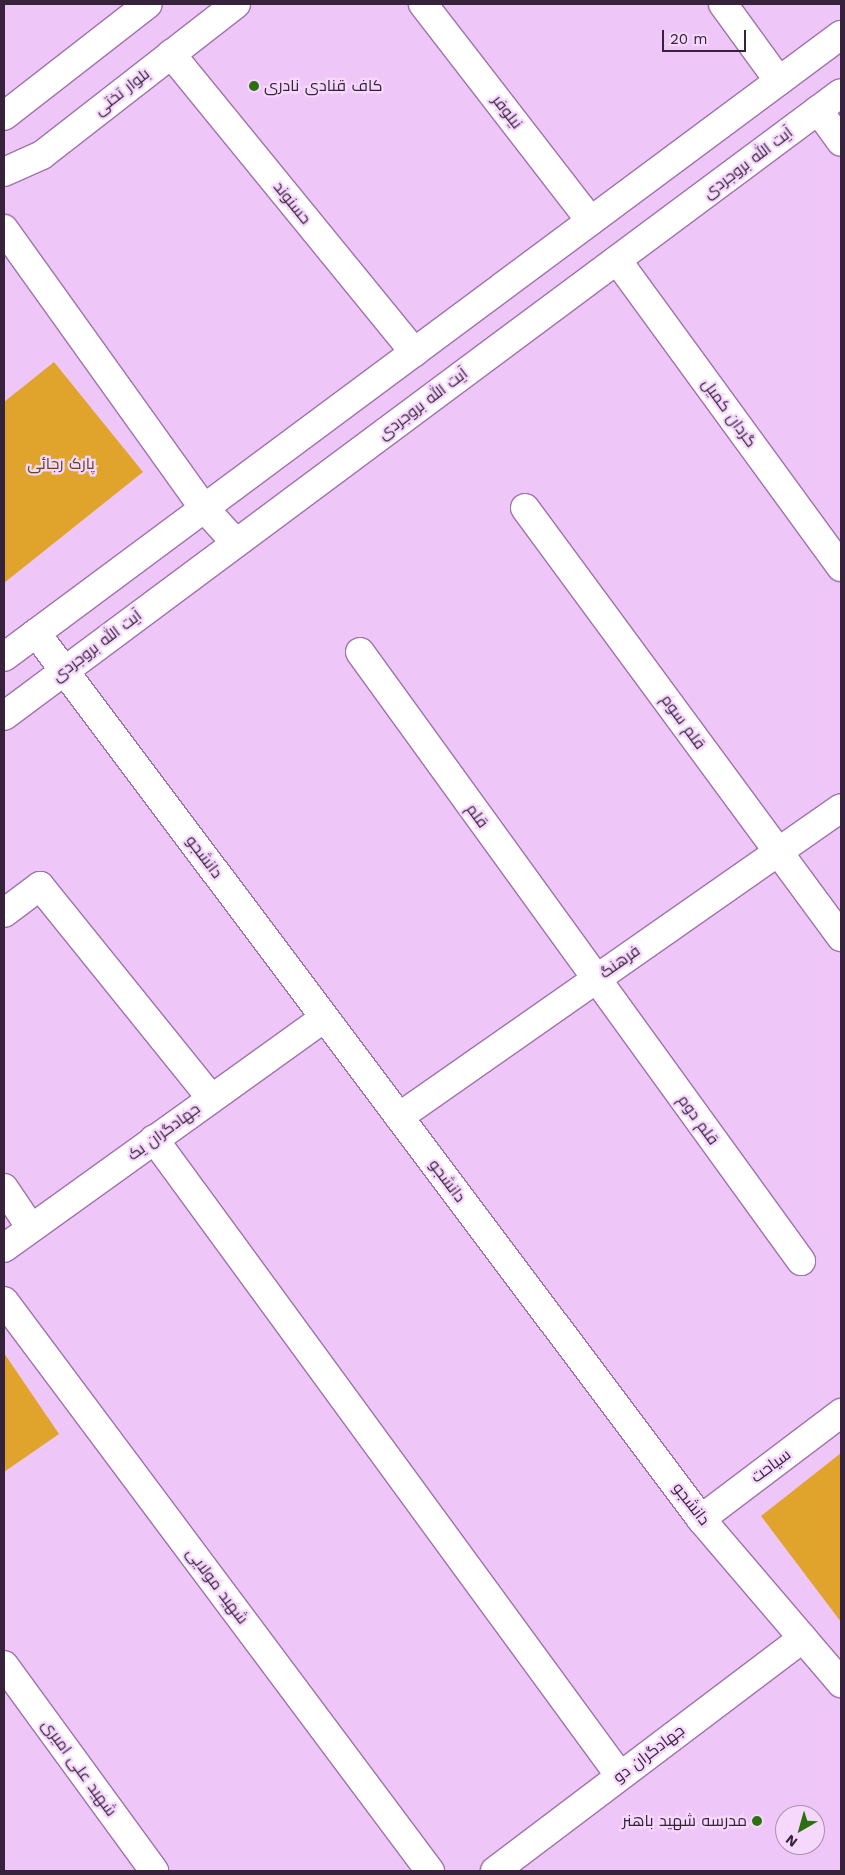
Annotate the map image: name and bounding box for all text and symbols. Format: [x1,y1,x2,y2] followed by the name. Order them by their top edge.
[665,20,749,52] scale bar
[670,30,708,48] text: 20 m
[90,64,154,120] street label: بلوار تختی
[264,76,383,96] place label: کاف قنادی نادری
[248,80,260,92] marker: کاف قنادی نادری
[488,91,526,133] street label: نیلوفر
[699,123,797,203] street label: آیت الله بروجردی
[269,178,315,228] street label: حسنوند
[374,364,472,444] street label: آیت الله بروجردی
[698,375,760,451] street label: گردان کمیل
[27,454,95,474] park label: پارک رجائی
[48,606,146,686] street label: آیت الله بروجردی
[657,691,709,753] street label: قلم سوم
[462,800,492,832] street label: قلم
[182,832,226,882] street label: دانشجو
[596,941,644,983] street label: فرهنگ
[673,1091,723,1149] street label: قلم دوم
[124,1099,204,1165] street label: جهادگران یک
[425,1156,469,1206] street label: دانشجو
[747,1445,795,1487] street label: سیاحت
[668,1479,714,1529] street label: دانشجو
[182,1544,252,1628] street label: شهید مولایی
[37,1716,121,1820] street label: شهید علی امیری
[610,1721,688,1787] street label: جهادگران دو
[775,1805,825,1855] north arrow
[622,1811,747,1831] place label: مدرسه شهید باهنر
[751,1815,763,1827] marker: مدرسه شهید باهنر
[782,1832,800,1851] text: N

